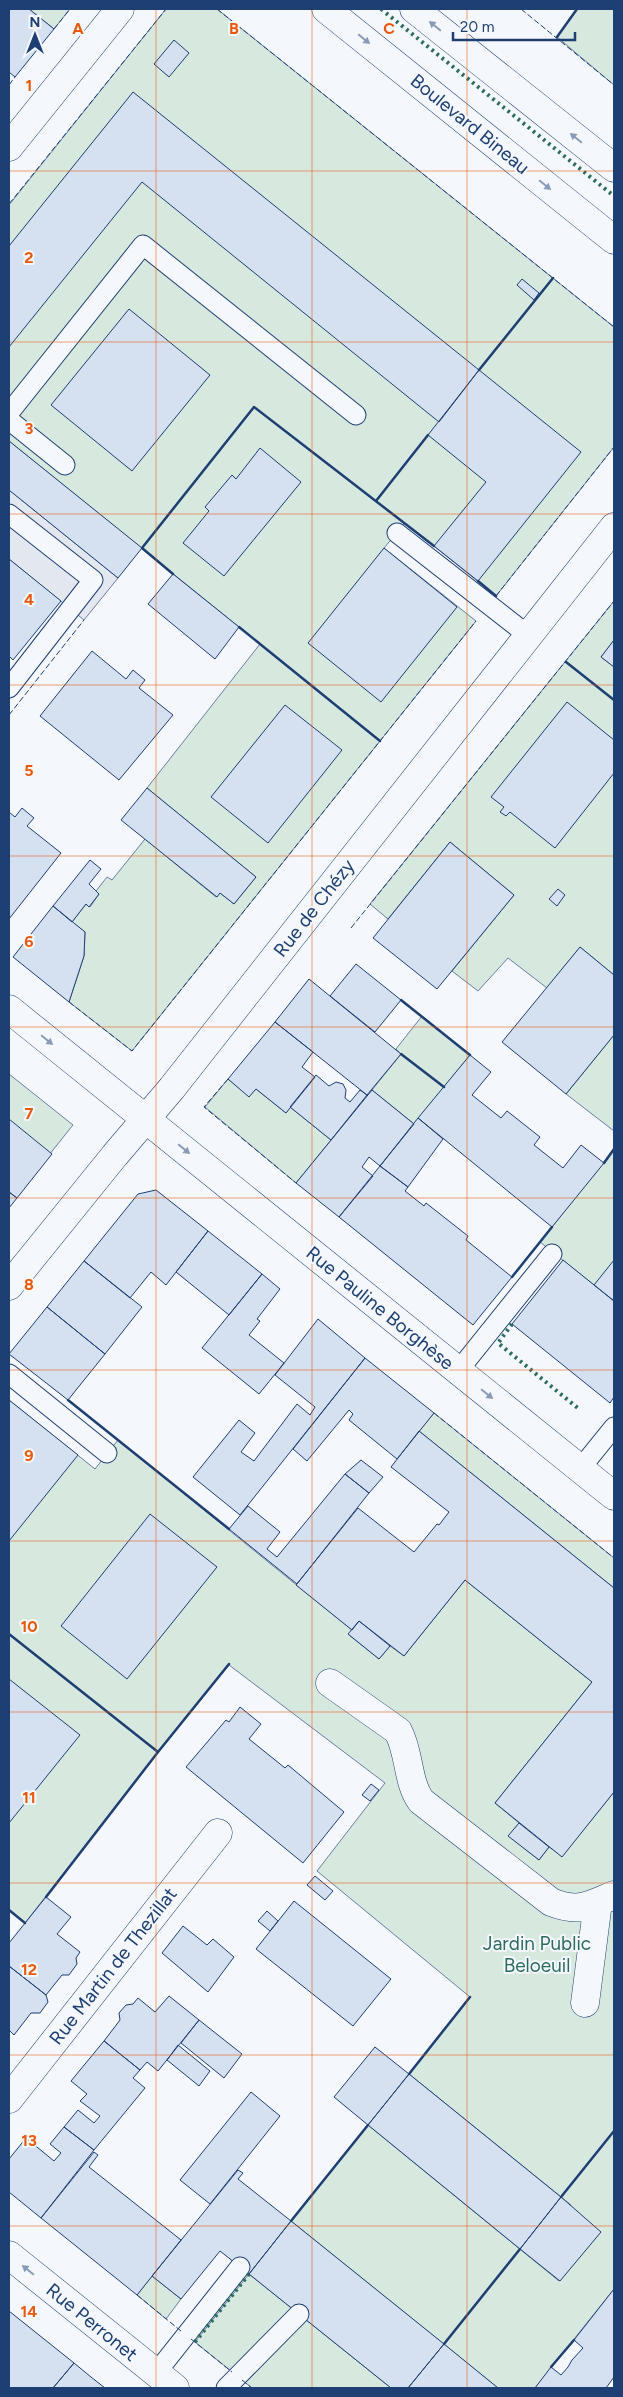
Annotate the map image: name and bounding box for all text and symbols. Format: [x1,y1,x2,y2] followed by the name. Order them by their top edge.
[10,10,60,60] north arrow
[453,10,576,42] scale bar
[30,14,40,31] text: N
[460,18,494,36] text: 20 m
[72,19,84,38] text: A
[229,19,239,38] text: B
[383,19,395,38] text: C
[429,20,442,31] one-way arrow
[357,34,370,45] one-way arrow
[406,69,534,179] street label: Boulevard Bineau
[26,76,32,95] text: 1
[570,133,583,144] one-way arrow
[538,179,551,190] one-way arrow
[24,248,34,267] text: 2
[25,419,34,438] text: 3
[24,590,34,609] text: 4
[24,761,34,780] text: 5
[269,855,359,961] street label: Rue de Chézy
[24,932,34,951] text: 6
[40,1034,53,1045] one-way arrow
[25,1104,34,1123] text: 7
[177,1144,190,1155] one-way arrow
[302,1241,458,1375] street label: Rue Pauline Borghèse
[24,1275,34,1294] text: 8
[481,1389,494,1400] one-way arrow
[24,1446,34,1465] text: 9
[20,1617,38,1636] text: 10
[22,1788,36,1807] text: 11
[44,1883,182,2049] street label: Rue Martin de Thezillat
[483,1932,591,1977] park label: Jardin Public Beloeuil
[21,1960,37,1979] text: 12
[21,2131,37,2150] text: 13
[21,2265,34,2276] one-way arrow
[42,2278,142,2366] street label: Rue Perronet
[21,2302,37,2321] text: 14

